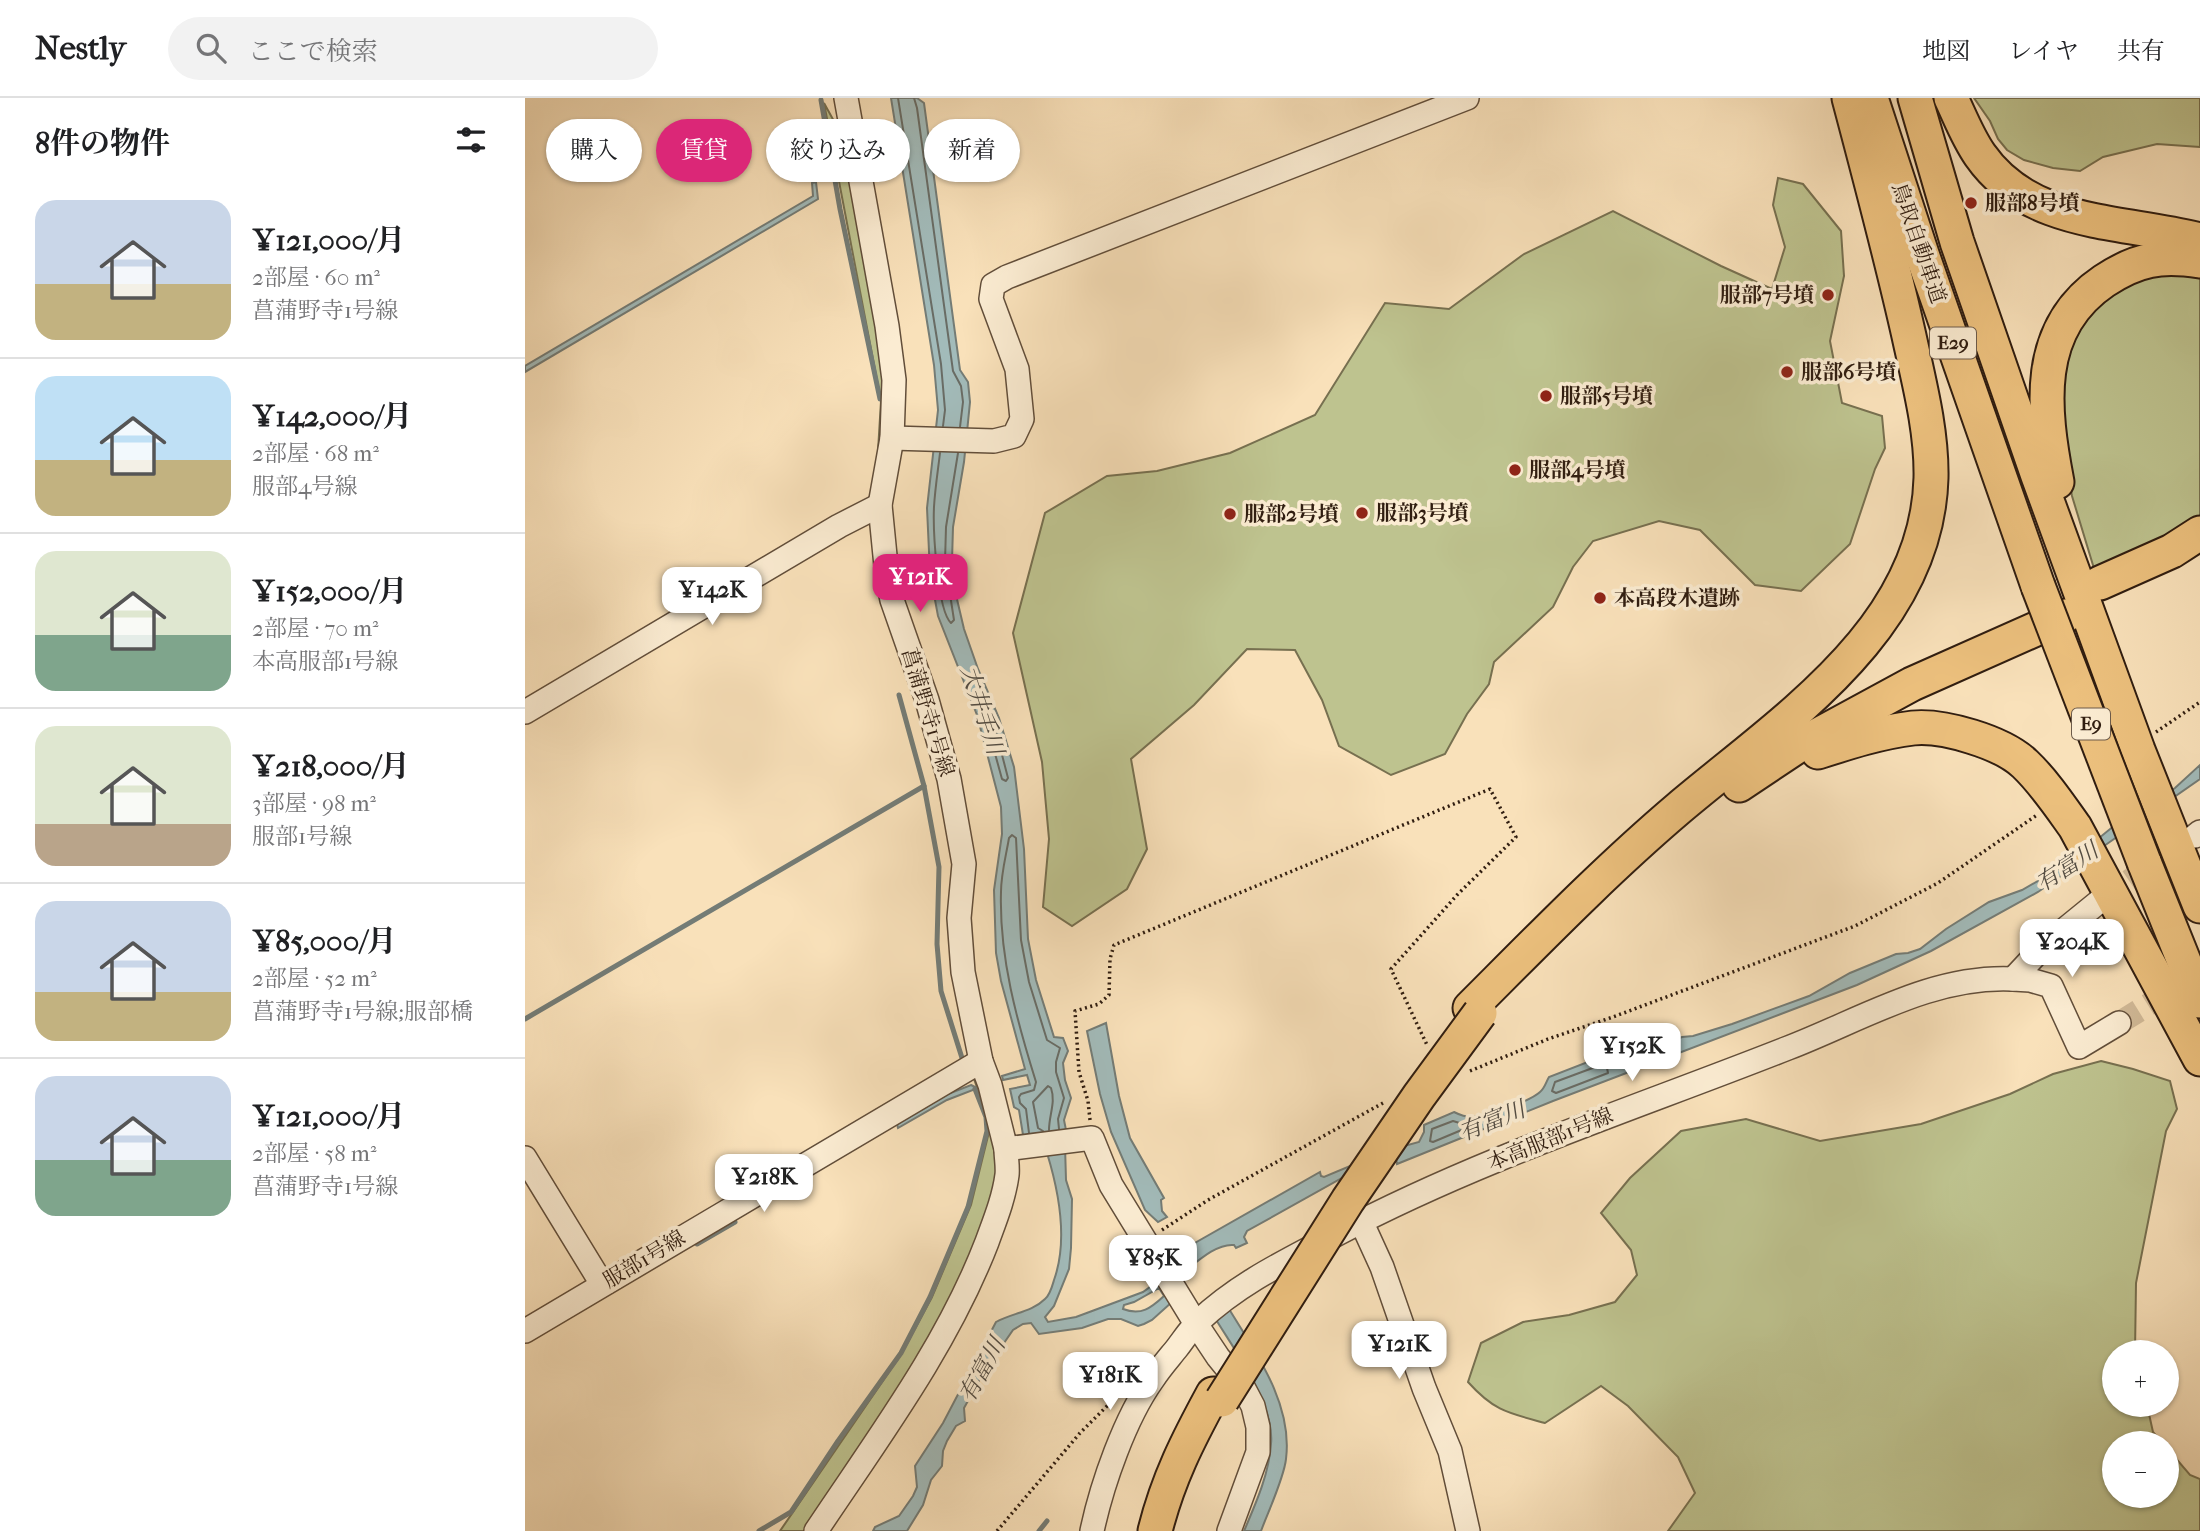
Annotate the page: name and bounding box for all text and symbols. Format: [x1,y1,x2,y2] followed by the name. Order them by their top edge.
[168,17,658,80] search box
[35,29,126,68] text: Nestly
[192,29,230,67] icon: search
[248,36,378,67] text: ここで検索
[1922,37,1970,65] text: 地図
[2008,37,2079,65] text: レイヤ
[2117,37,2165,65] text: 共有
[546,119,642,182] chip: 購入
[656,119,752,182] chip: 賃貸
[766,119,910,182] chip: 絞り込み
[924,119,1020,182] chip: 新着
[452,121,490,159] icon: filters
[35,126,170,161] text: 8件の物件
[1887,180,1951,306] street label: 鳥取自動車道
[1985,191,2080,215] place label: 服部8号墳
[1963,195,1979,211] marker: 服部8号墳
[252,223,405,258] text: ¥121,000/月
[91,228,175,312] icon: home
[252,264,380,291] text: 2部屋 · 60 m²
[1720,283,1814,307] place label: 服部7号墳
[1820,287,1836,303] marker: 服部7号墳
[252,297,398,324] text: 菖蒲野寺1号線
[1930,328,1976,358] road number: E29
[1801,360,1896,384] place label: 服部6号墳
[1779,364,1795,380] marker: 服部6号墳
[1560,384,1653,408] place label: 服部5号墳
[1538,388,1554,404] marker: 服部5号墳
[252,399,412,434] text: ¥142,000/月
[91,404,175,488] icon: home
[252,440,379,467] text: 2部屋 · 68 m²
[1529,458,1625,483] place label: 服部4号墳
[1507,462,1523,478] marker: 服部4号墳
[252,473,358,500] text: 服部4号線
[1376,501,1469,525] place label: 服部3号墳
[1244,502,1339,526] place label: 服部2号墳
[1354,505,1370,521] marker: 服部3号墳
[1222,506,1238,522] marker: 服部2号墳
[871,554,969,614] pin: ¥121K
[889,563,951,590] text: ¥121K
[663,568,761,627] pin: ¥142K
[252,574,407,609] text: ¥152,000/月
[678,576,746,603] text: ¥142K
[91,579,175,663] icon: home
[1614,586,1740,610] place label: 本高段木遺跡
[1592,590,1608,606] marker: 本高段木遺跡
[252,615,379,642] text: 2部屋 · 70 m²
[897,645,959,779] street label: 菖蒲野寺1号線
[252,648,398,675] text: 本高服部1号線
[955,662,1010,761] water label: 大井手川
[2072,708,2110,740] road number: E9
[252,749,410,784] text: ¥218,000/月
[91,754,175,838] icon: home
[252,790,376,817] text: 3部屋 · 98 m²
[252,823,352,850] text: 服部1号線
[2031,835,2106,897] water label: 有富川
[2023,920,2121,979] pin: ¥204K
[252,924,397,959] text: ¥85,000/月
[2036,928,2108,955] text: ¥204K
[91,929,175,1013] icon: home
[252,965,377,992] text: 2部屋 · 52 m²
[252,998,473,1025] text: 菖蒲野寺1号線;服部橋
[1583,1024,1681,1083] pin: ¥152K
[1600,1032,1664,1059] text: ¥152K
[1455,1094,1532,1146] water label: 有富川
[252,1099,405,1134] text: ¥121,000/月
[1484,1103,1616,1175] street label: 本高服部1号線
[91,1104,175,1188] icon: home
[252,1140,376,1167] text: 2部屋 · 58 m²
[715,1154,813,1214] pin: ¥218K
[731,1163,797,1190] text: ¥218K
[252,1173,398,1200] text: 菖蒲野寺1号線
[599,1225,689,1293] street label: 服部1号線
[1112,1236,1194,1295] pin: ¥85K
[1125,1244,1181,1271] text: ¥85K
[1350,1322,1448,1381] pin: ¥121K
[1368,1330,1430,1357] text: ¥121K
[953,1331,1012,1407] water label: 有富川
[2102,1340,2179,1508] map controls
[2102,1340,2179,1417] button: +
[1061,1352,1159,1412] pin: ¥181K
[1079,1361,1141,1388] text: ¥181K
[2102,1431,2179,1508] button: −

